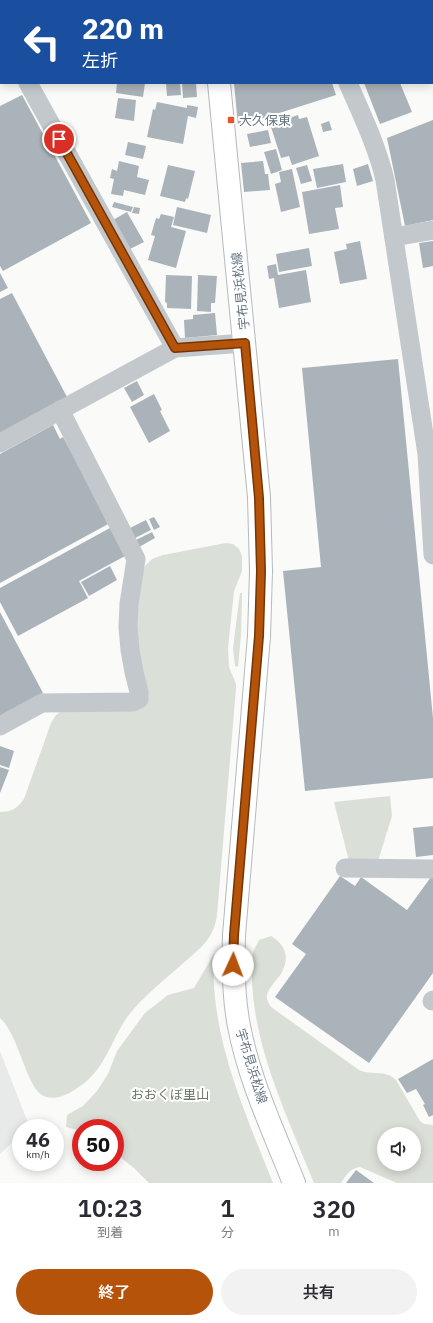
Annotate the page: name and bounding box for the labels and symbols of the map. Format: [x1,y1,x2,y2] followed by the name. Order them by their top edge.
[239,112,291,129] place label: 大久保東
[226,115,236,125] marker: 大久保東
[42,122,76,156] pin
[228,251,253,331] street label: 宇布見浜松線
[212,944,254,986] position arrow
[232,1026,271,1106] street label: 宇布見浜松線
[131,1086,209,1103] park label: おおくぼ里山
[72,1119,124,1171] speed limit sign: 50

